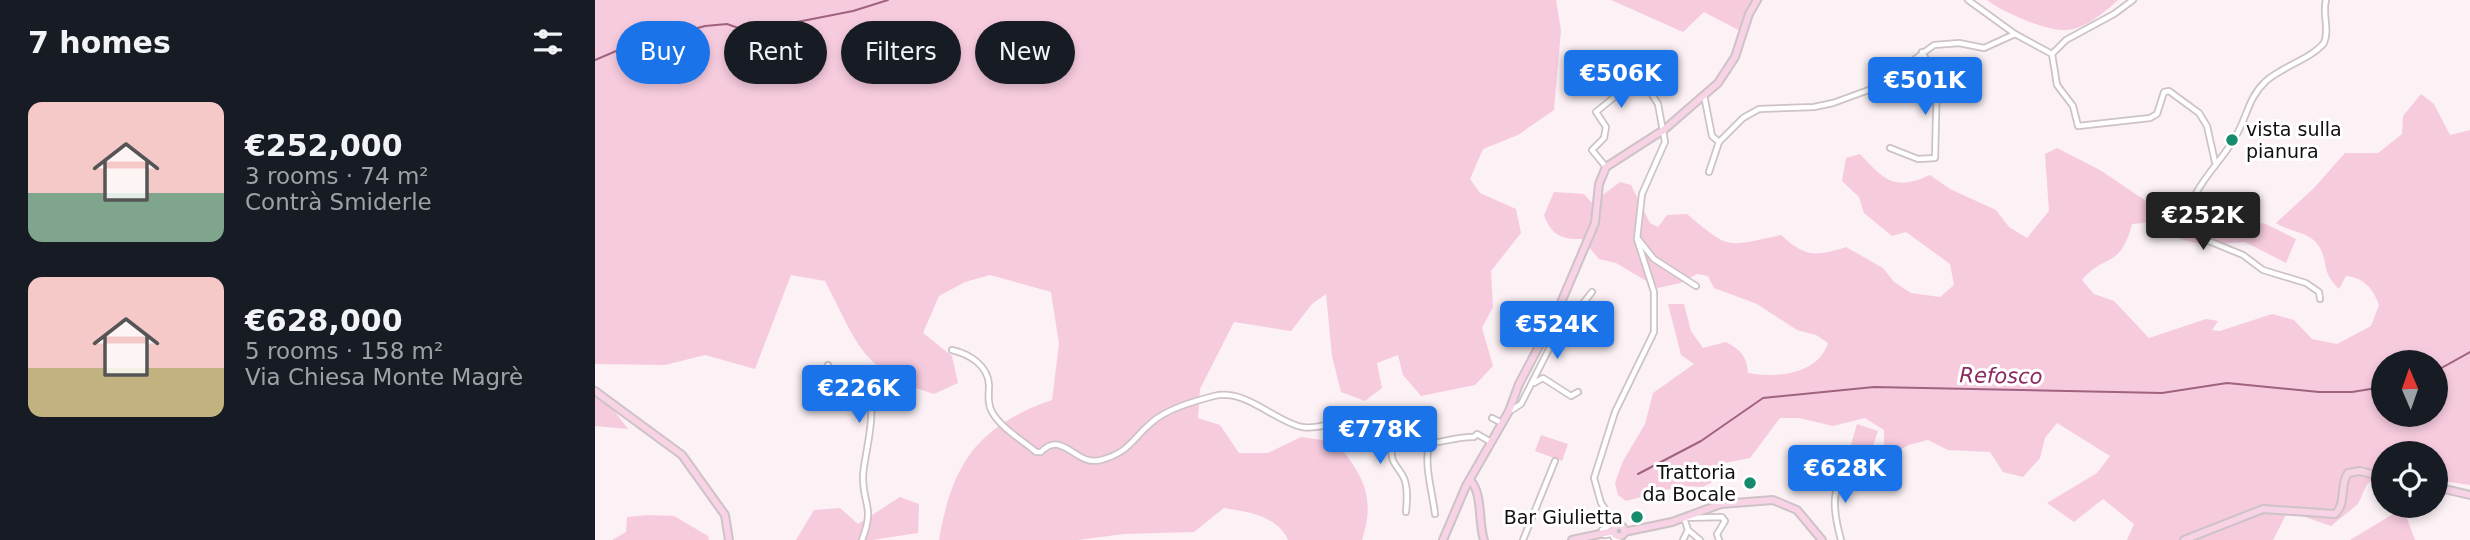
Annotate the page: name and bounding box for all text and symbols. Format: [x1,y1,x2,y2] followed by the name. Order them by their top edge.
[616,21,710,84] chip: Buy
[724,21,827,84] chip: Rent
[841,21,961,84] chip: Filters
[975,21,1075,84] chip: New
[529,23,567,61] icon: filters
[28,25,171,60] text: 7 homes
[1572,50,1670,110] pin: €506K
[1876,58,1974,117] pin: €501K
[1580,60,1662,86] text: €506K
[1884,67,1966,93] text: €501K
[2246,118,2342,162] place label: vista sulla pianura
[245,128,403,163] text: €252,000
[84,130,168,214] icon: home
[2224,132,2240,148] marker: vista sulla pianura
[245,163,429,189] text: 3 rooms · 74 m²
[245,189,432,215] text: Contrà Smiderle
[2154,192,2252,252] pin: €252K
[2162,202,2244,228] text: €252K
[1508,302,1606,361] pin: €524K
[245,303,403,338] text: €628,000
[84,305,168,389] icon: home
[1516,311,1598,337] text: €524K
[245,338,443,364] text: 5 rooms · 158 m²
[2371,350,2448,427] north arrow
[2371,350,2448,518] map controls
[1959,363,2043,389] water label: Refosco
[245,364,523,390] text: Via Chiesa Monte Magrè
[810,366,908,425] pin: €226K
[818,375,900,401] text: €226K
[1331,406,1429,466] pin: €778K
[1339,416,1421,442] text: €778K
[2371,441,2448,518] button: locate
[1796,446,1894,505] pin: €628K
[1804,455,1886,481] text: €628K
[1643,461,1736,505] place label: Trattoria da Bocale
[1742,475,1758,491] marker: Trattoria da Bocale
[1504,506,1623,528] place label: Bar Giulietta
[1629,509,1645,525] marker: Bar Giulietta

